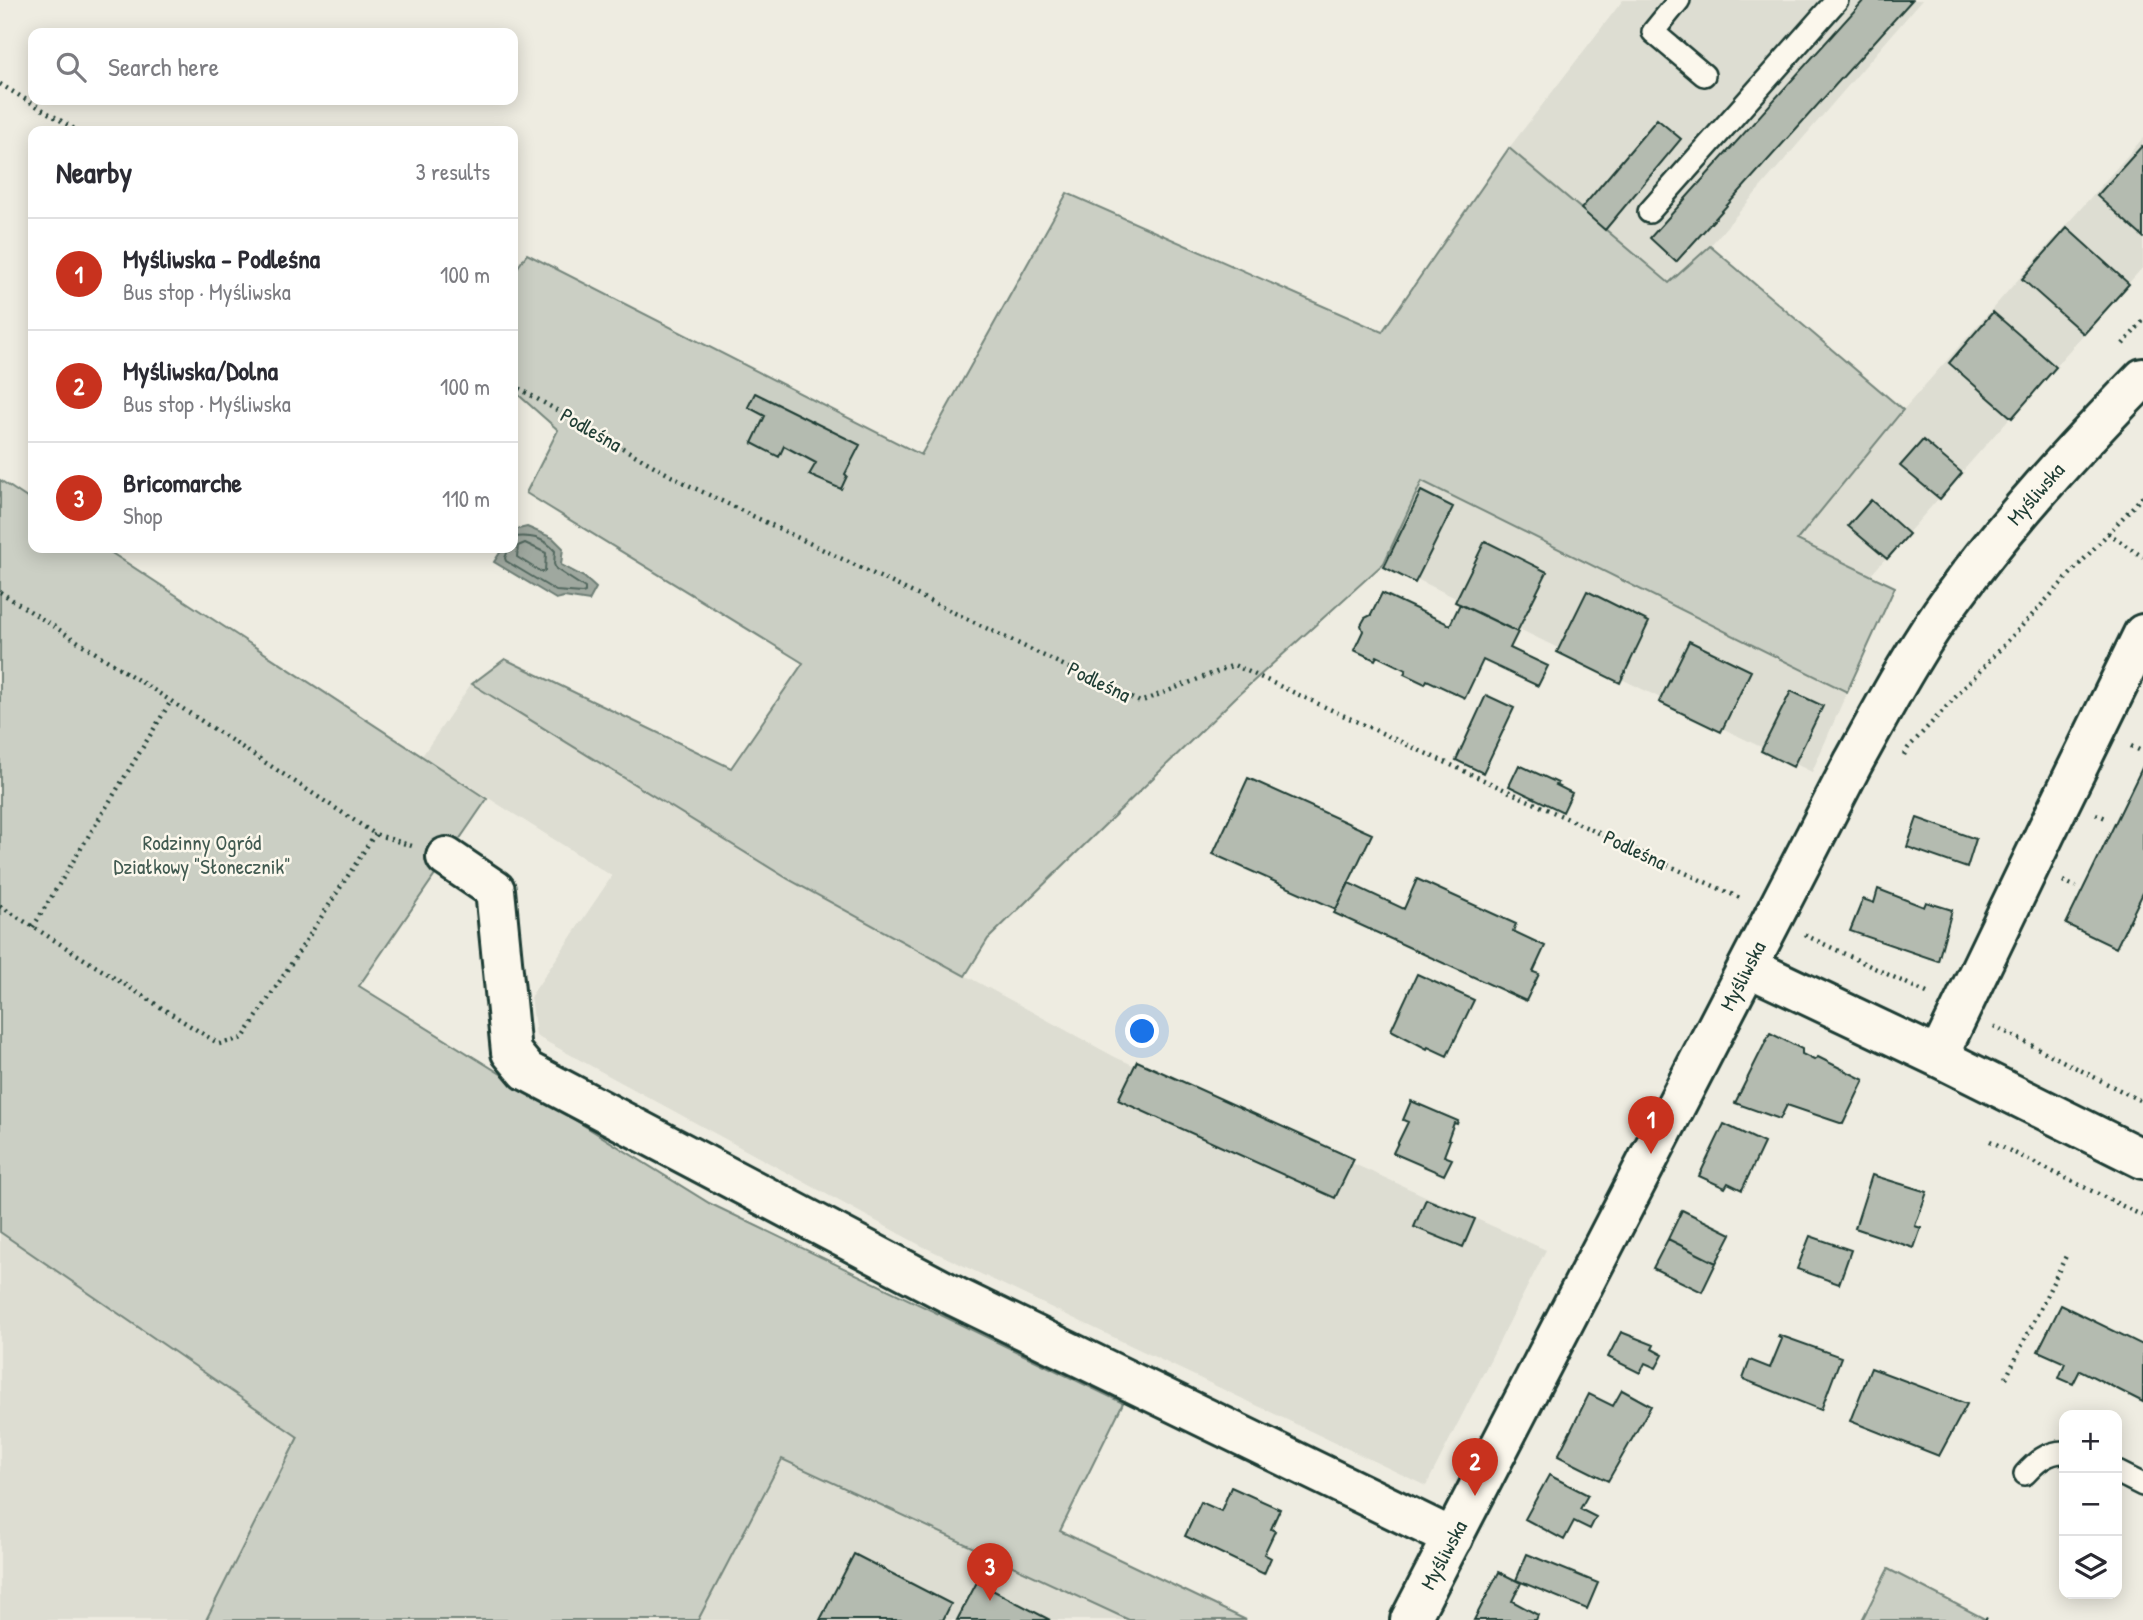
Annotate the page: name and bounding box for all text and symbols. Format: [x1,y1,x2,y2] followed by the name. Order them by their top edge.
[28,28,518,105] search box
[52,48,90,86] icon: search
[108,49,219,84] text: Search here
[56,152,132,192] text: Nearby
[415,156,490,187] text: 3 results
[123,241,320,276] text: Myśliwska - Podleśna
[75,259,83,290] text: 1
[440,259,490,290] text: 100 m
[123,276,291,307] text: Bus stop · Myśliwska
[123,353,278,388] text: Myśliwska/Dolna
[74,371,84,402] text: 2
[440,371,490,402] text: 100 m
[123,388,291,419] text: Bus stop · Myśliwska
[555,400,627,459] street label: Podleśna
[2000,456,2071,531] street label: Myśliwska
[123,465,242,500] text: Bricomarche
[74,483,84,514] text: 3
[442,483,490,514] text: 110 m
[123,500,162,531] text: Shop
[1063,654,1135,709] street label: Podleśna
[1599,822,1671,877] street label: Podleśna
[113,828,291,881] park label: Rodzinny Ogród Działkowy "Słonecznik"
[1713,936,1772,1016] street label: Myśliwska
[1125,1014,1159,1048] your location
[1628,1096,1674,1154] pin: 1
[2059,1410,2122,1599] map controls
[2059,1410,2122,1473] button: +
[1452,1438,1498,1496] pin: 2
[2059,1473,2122,1536] button: −
[1413,1515,1474,1594] street label: Myśliwska
[2059,1536,2122,1599] button: layers
[967,1543,1013,1601] pin: 3

